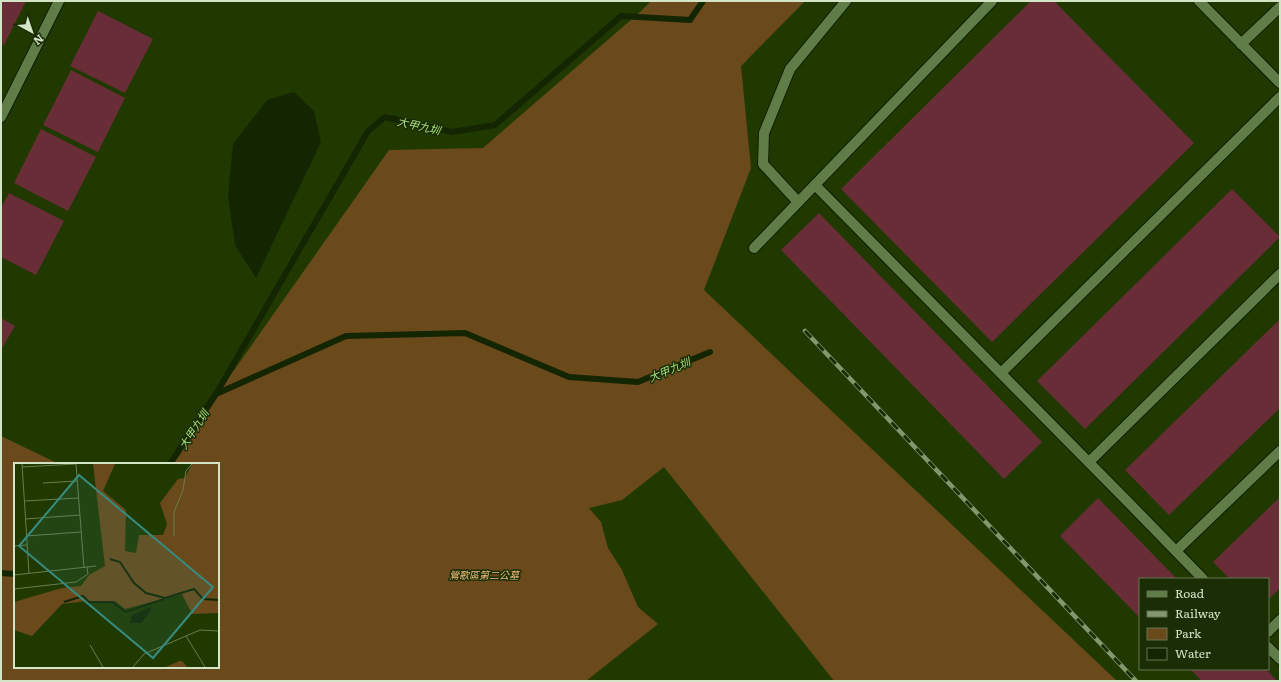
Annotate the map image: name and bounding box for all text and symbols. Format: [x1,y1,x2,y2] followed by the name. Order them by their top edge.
[12,12,52,52] north arrow
[30,31,48,50] text: N
[396,112,444,138] water label: 大甲九圳
[646,352,694,385] water label: 大甲九圳
[174,405,213,452] water label: 大甲九圳
[14,463,219,668] inset map
[449,567,521,582] park label: 鶯歌區第二公墓
[1139,578,1269,670] legend
[1175,584,1205,602] text: Road
[1175,604,1221,622] text: Railway
[1175,624,1202,642] text: Park
[1175,644,1211,662] text: Water

